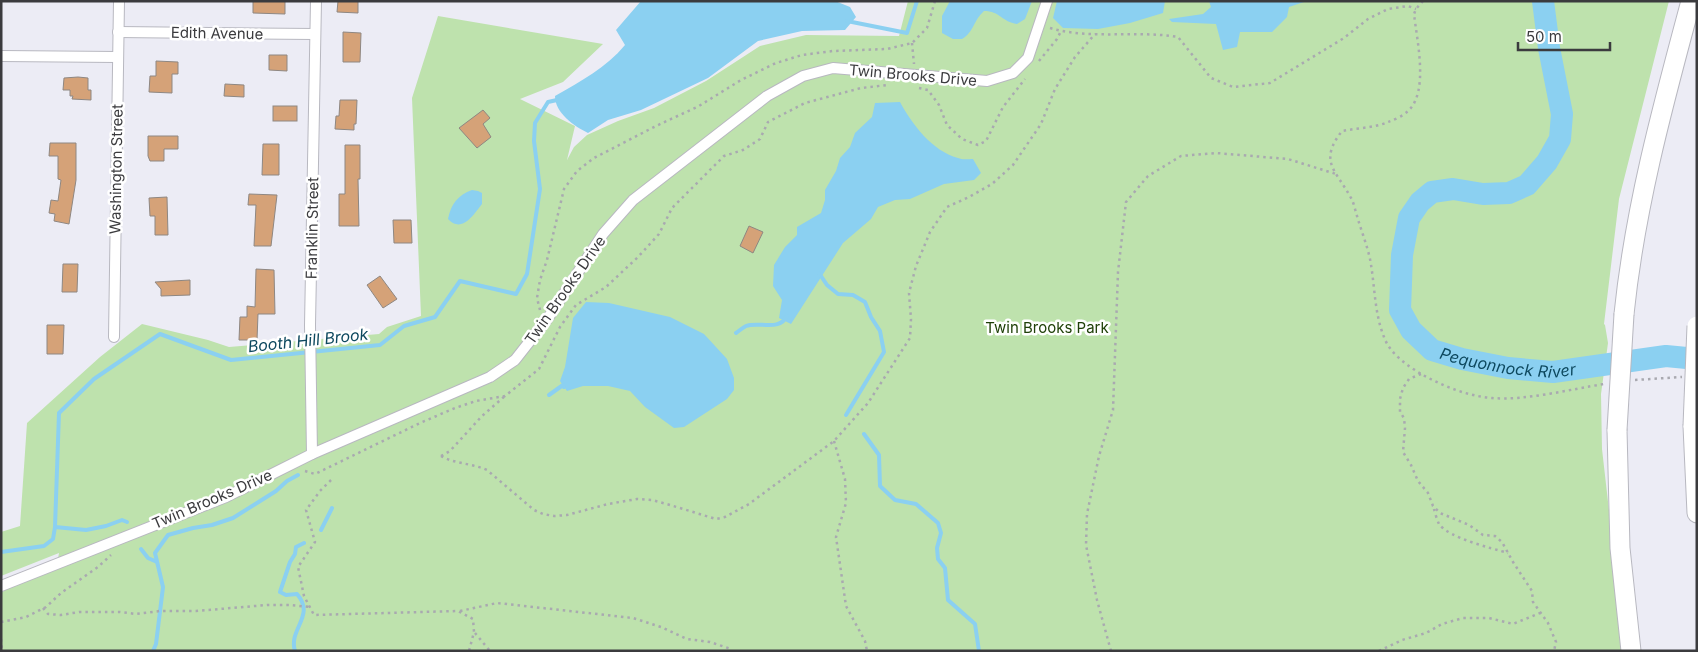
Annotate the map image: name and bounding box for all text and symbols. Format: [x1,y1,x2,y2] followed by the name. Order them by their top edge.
[1518,20,1610,52] scale bar
[171,23,263,43] street label: Edith Avenue
[1526,27,1562,46] text: 50 m
[848,60,978,90] street label: Twin Brooks Drive
[105,104,127,234] street label: Washington Street
[302,177,322,279] street label: Franklin Street
[520,232,610,348] street label: Twin Brooks Drive
[985,318,1109,337] park label: Twin Brooks Park
[247,324,369,356] water label: Booth Hill Brook
[1438,343,1578,382] water label: Pequonnock River
[149,465,275,533] street label: Twin Brooks Drive

